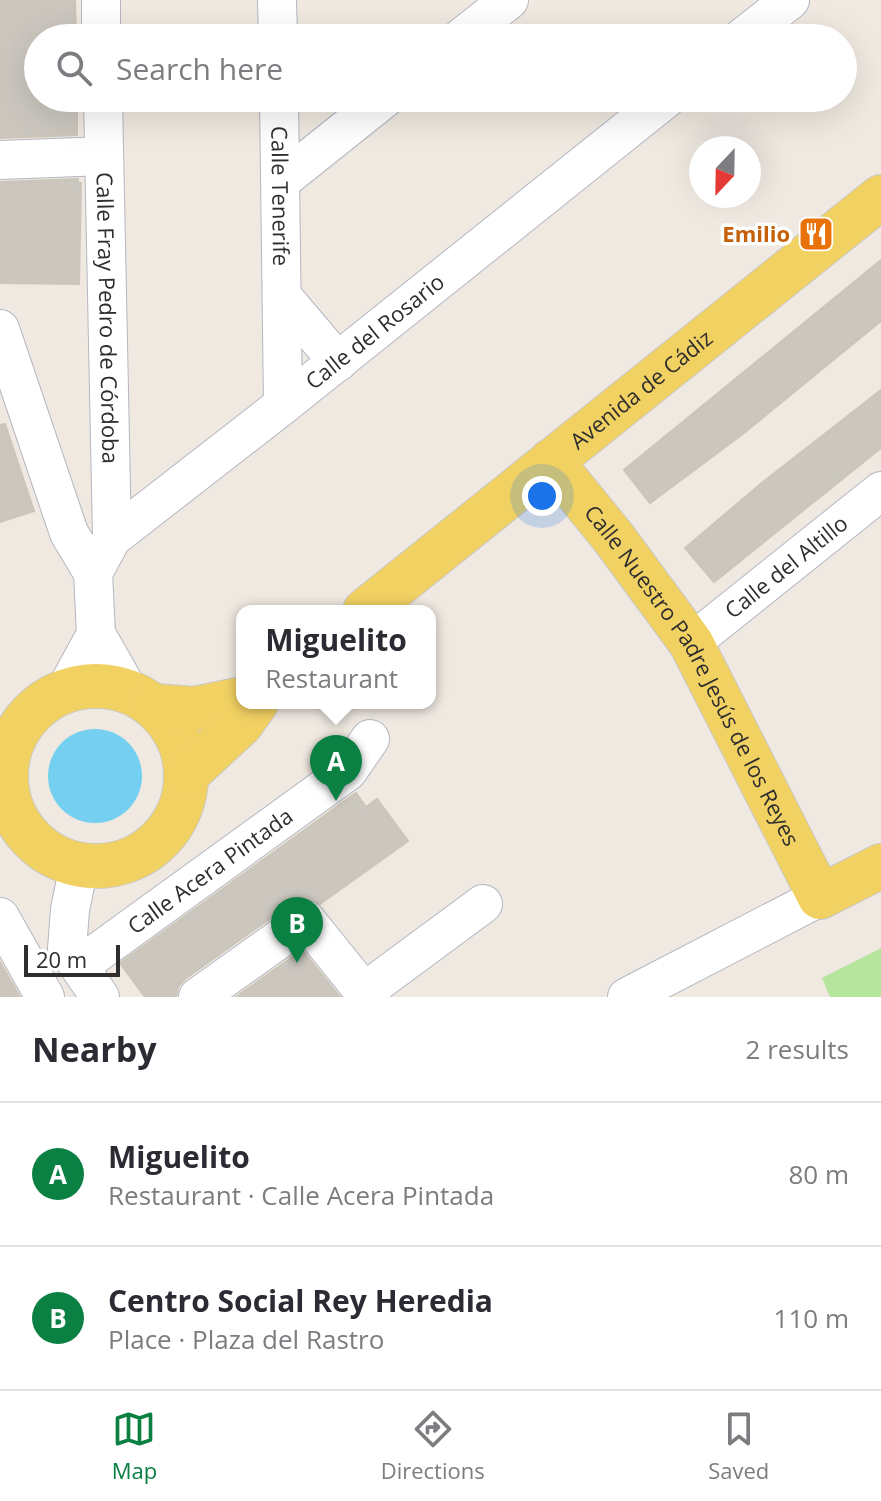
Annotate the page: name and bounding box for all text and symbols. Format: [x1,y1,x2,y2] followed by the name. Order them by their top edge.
[24,24,857,112] search box
[52,46,96,90] icon: search
[116,48,283,89] text: Search here
[265,126,297,266] street label: Calle Tenerife
[689,136,761,208] north arrow
[91,172,126,464] street label: Calle Fray Pedro de Córdoba
[797,215,835,253] restaurant icon: Emilio
[722,218,790,248] place label: Emilio
[299,266,450,396] street label: Calle del Rosario
[563,322,718,455] street label: Avenida de Cádiz
[522,476,562,516] your location
[578,498,807,851] street label: Calle Nuestro Padre Jesús de los Reyes
[718,508,853,624] street label: Calle del Altillo
[236,605,436,709] popup
[265,619,407,660] text: Miguelito
[265,660,398,696] text: Restaurant
[310,735,362,801] pin: A
[121,800,298,940] street label: Calle Acera Pintada
[271,897,323,963] pin: B
[24,941,120,977] scale bar
[36,944,87,974] text: 20 m
[32,1026,157,1072] text: Nearby
[746,1031,849,1067] text: 2 results
[108,1136,250,1177] text: Miguelito
[49,1156,67,1192] text: A
[788,1156,849,1192] text: 80 m
[108,1177,494,1213] text: Restaurant · Calle Acera Pintada
[108,1280,493,1321] text: Centro Social Rey Heredia
[49,1300,67,1336] text: B
[774,1300,849,1336] text: 110 m
[108,1321,384,1357] text: Place · Plaza del Rastro
[112,1407,157,1485] tab: Map
[381,1407,485,1485] tab: Directions
[708,1407,769,1485] tab: Saved

